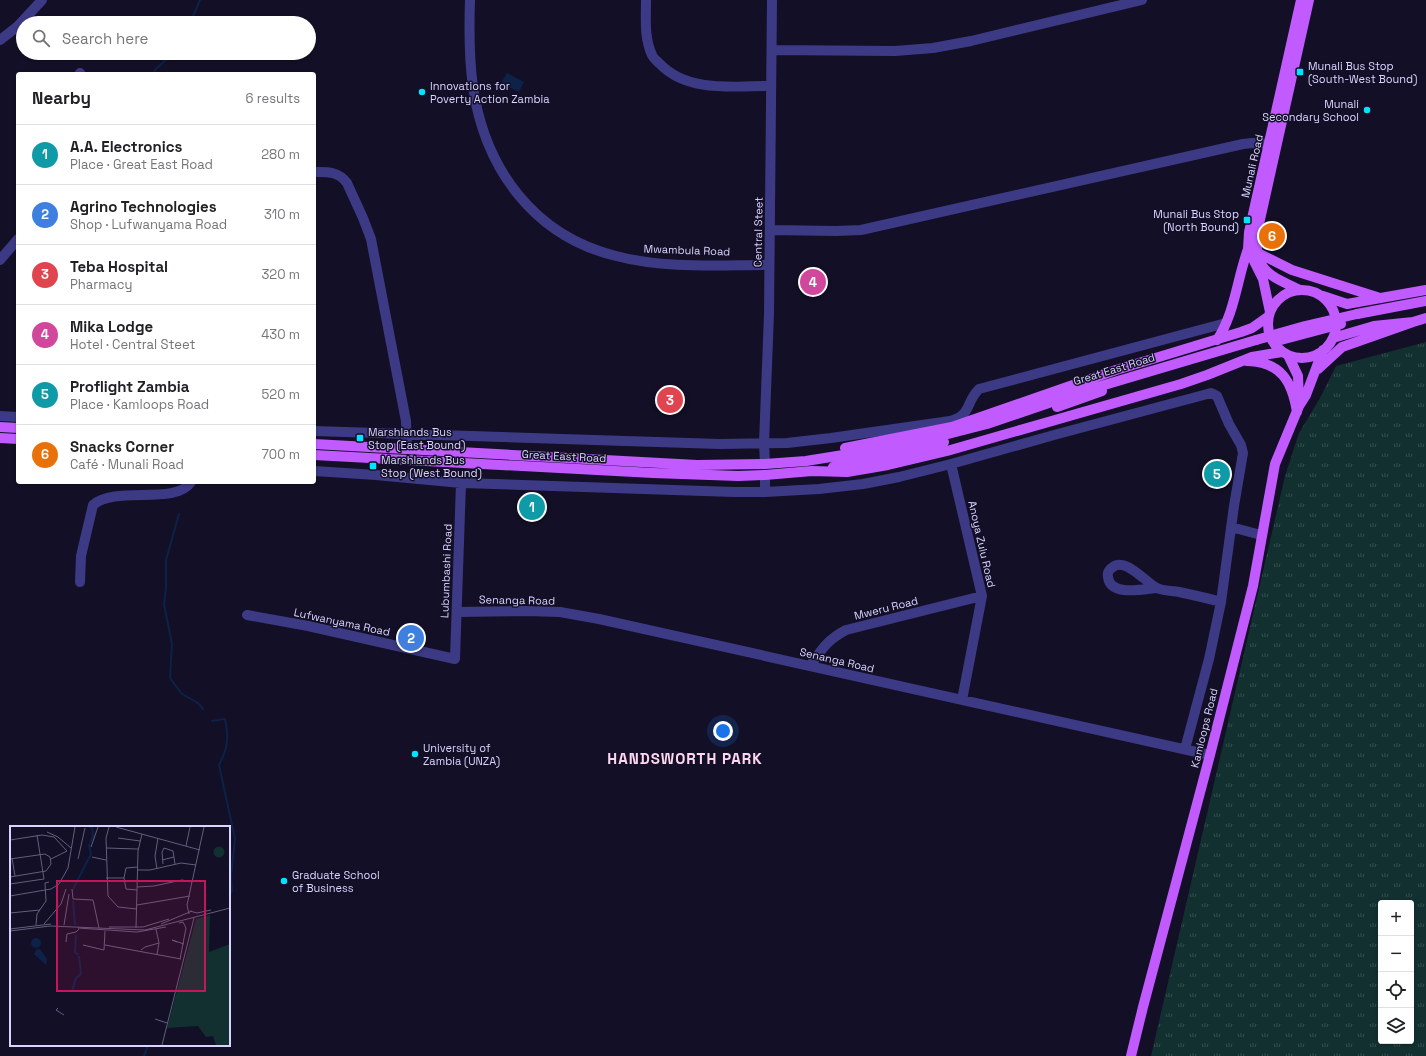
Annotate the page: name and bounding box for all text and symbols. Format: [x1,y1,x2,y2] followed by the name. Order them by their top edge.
[16,16,316,60] search box
[30,27,52,49] icon: search
[62,29,148,48] text: Search here
[1308,59,1417,86] place label: Munali Bus Stop (South-West Bound)
[1295,67,1305,77] marker: Munali Bus Stop (South-West Bound)
[430,79,550,106] place label: Innovations for Poverty Action Zambia
[32,87,91,109] text: Nearby
[417,87,427,97] marker: Innovations for Poverty Action Zambia
[246,90,300,107] text: 6 results
[1262,97,1359,124] place label: Munali Secondary School
[1362,105,1372,115] marker: Munali Secondary School
[1238,133,1266,199] street label: Munali Road
[70,137,182,156] text: A.A. Electronics
[42,146,48,163] text: 1
[261,146,300,163] text: 280 m
[70,156,213,173] text: Place · Great East Road
[70,197,217,216] text: Agrino Technologies
[750,197,766,267] street label: Central Steet
[41,206,49,223] text: 2
[264,206,300,223] text: 310 m
[1153,207,1239,234] place label: Munali Bus Stop (North Bound)
[1242,215,1252,225] marker: Munali Bus Stop (North Bound)
[70,216,227,233] text: Shop · Lufwanyama Road
[1259,221,1285,251] pin: 6
[643,241,731,259] street label: Mwambula Road
[70,257,168,276] text: Teba Hospital
[41,266,49,283] text: 3
[261,266,300,283] text: 320 m
[800,267,826,297] pin: 4
[70,276,132,293] text: Pharmacy
[70,317,153,336] text: Mika Lodge
[41,326,49,343] text: 4
[261,326,300,343] text: 430 m
[70,336,195,353] text: Hotel · Central Steet
[1071,350,1157,388] street label: Great East Road
[70,377,189,396] text: Proflight Zambia
[657,385,683,415] pin: 3
[41,386,49,403] text: 5
[262,386,300,403] text: 520 m
[70,396,209,413] text: Place · Kamloops Road
[368,425,465,452] place label: Marshlands Bus Stop (East Bound)
[355,433,365,443] marker: Marshlands Bus Stop (East Bound)
[70,437,174,456] text: Snacks Corner
[41,446,49,463] text: 6
[262,446,300,463] text: 700 m
[521,447,607,465] street label: Great East Road
[381,453,482,480] place label: Marshlands Bus Stop (West Bound)
[70,456,184,473] text: Café · Munali Road
[1204,459,1230,489] pin: 5
[368,461,378,471] marker: Marshlands Bus Stop (West Bound)
[519,492,545,522] pin: 1
[965,499,999,589] street label: Anoya Zulu Road
[437,524,455,618] street label: Lubumbashi Road
[479,592,555,608] street label: Senanga Road
[853,593,919,623] street label: Mweru Road
[293,605,391,639] street label: Lufwanyama Road
[398,623,424,653] pin: 2
[798,645,876,675] street label: Senanga Road
[1187,687,1221,769] street label: Kamloops Road
[713,721,733,741] your location
[423,741,500,768] place label: University of Zambia (UNZA)
[410,749,420,759] marker: University of Zambia (UNZA)
[607,749,763,768] district label: HANDSWORTH PARK
[10,826,230,1046] inset map
[292,868,380,895] place label: Graduate School of Business
[279,876,289,886] marker: Graduate School of Business
[1378,900,1414,1044] map controls
[1378,900,1414,936] button: +
[1378,936,1414,972] button: −
[1378,972,1414,1008] button: locate
[1378,1008,1414,1044] button: layers

